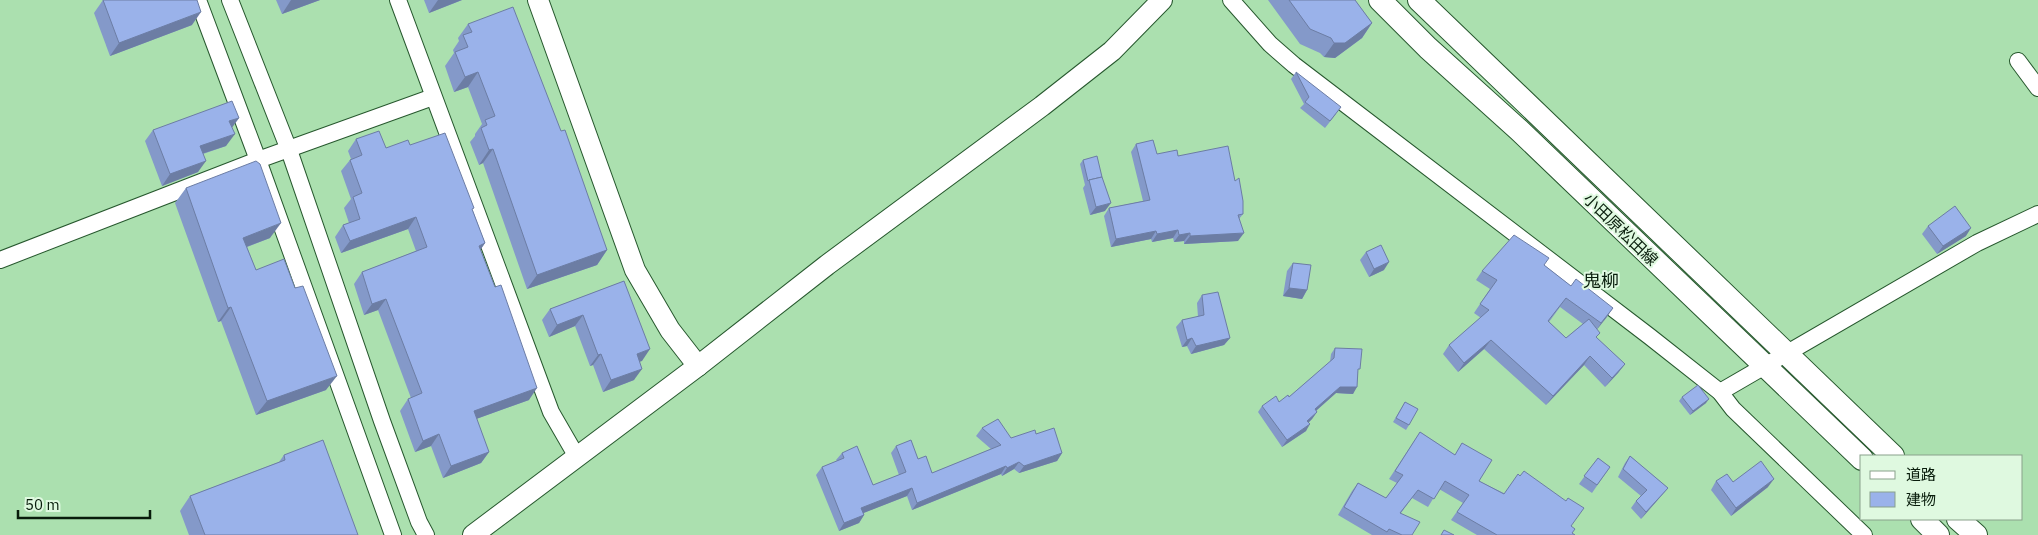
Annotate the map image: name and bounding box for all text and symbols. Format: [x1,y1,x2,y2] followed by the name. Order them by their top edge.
[1580,188,1662,270] street label: 小田原松田線
[1583,269,1619,292] district label: 鬼柳
[1860,455,2023,520] legend
[1906,465,1936,484] text: 道路
[18,488,150,520] scale bar
[1906,490,1936,509] text: 建物
[25,495,60,514] text: 50 m

